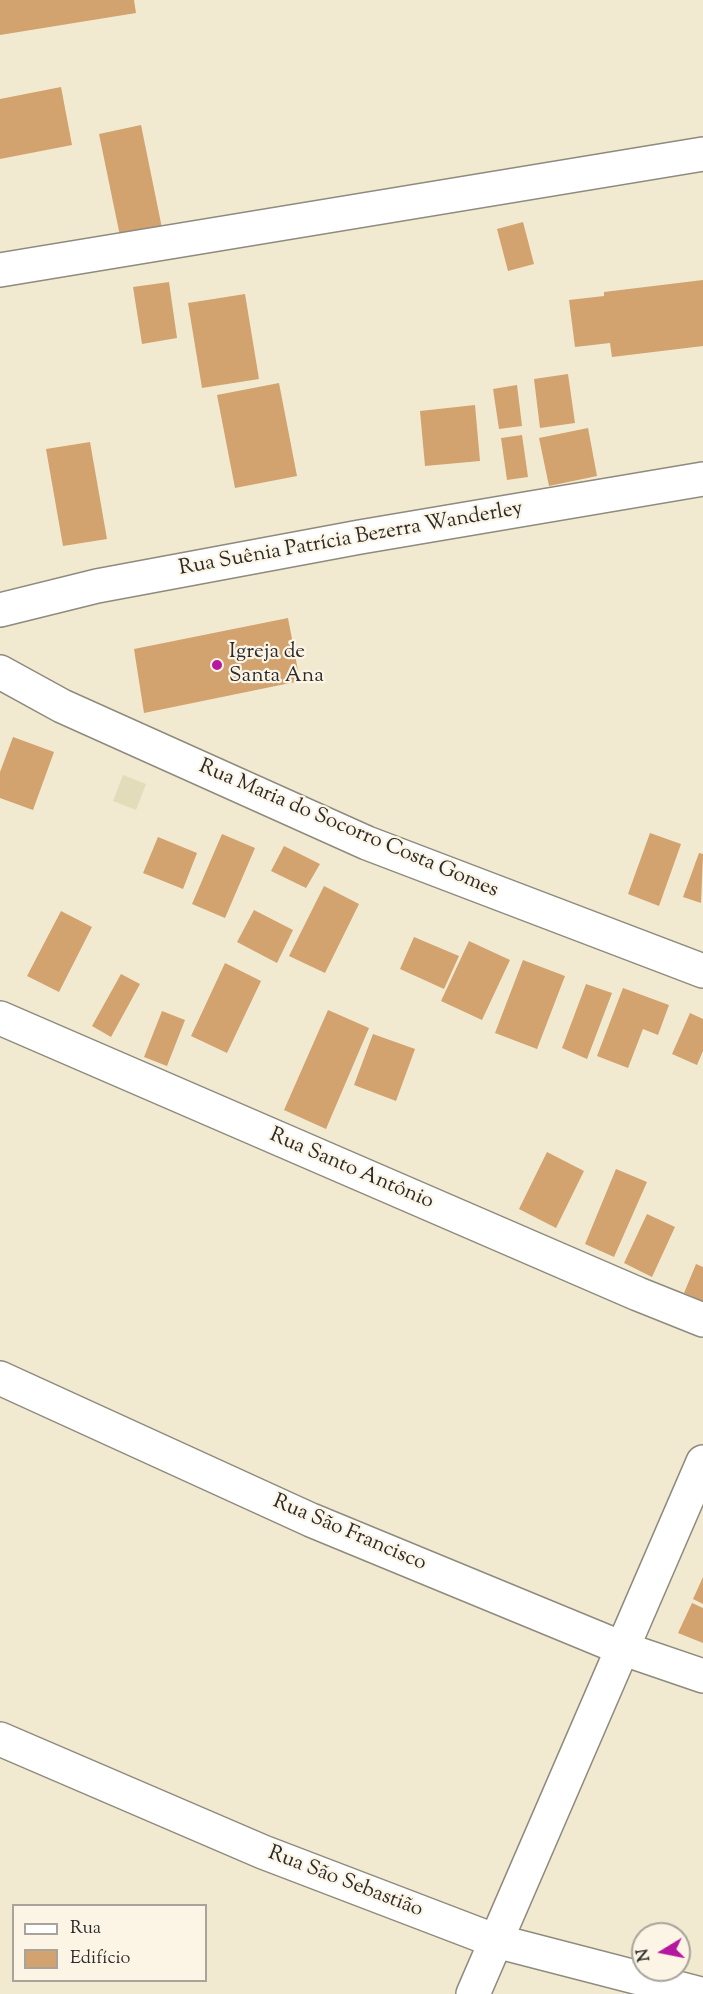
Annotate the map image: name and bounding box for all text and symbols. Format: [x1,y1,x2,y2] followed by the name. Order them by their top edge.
[177,497,525,583] street label: Rua Suênia Patrícia Bezerra Wanderley
[229,640,324,690] place label: Igreja de Santa Ana
[210,658,224,672] marker: Igreja de Santa Ana
[194,755,502,905] street label: Rua Maria do Socorro Costa Gomes
[265,1124,437,1216] street label: Rua Santo Antônio
[268,1490,430,1578] street label: Rua São Francisco
[264,1842,426,1924] street label: Rua São Sebastião
[12,1904,207,1982] legend
[70,1916,101,1942] text: Rua
[631,1922,691,1982] north arrow
[70,1946,130,1972] text: Edifício
[632,1947,657,1963] text: N

